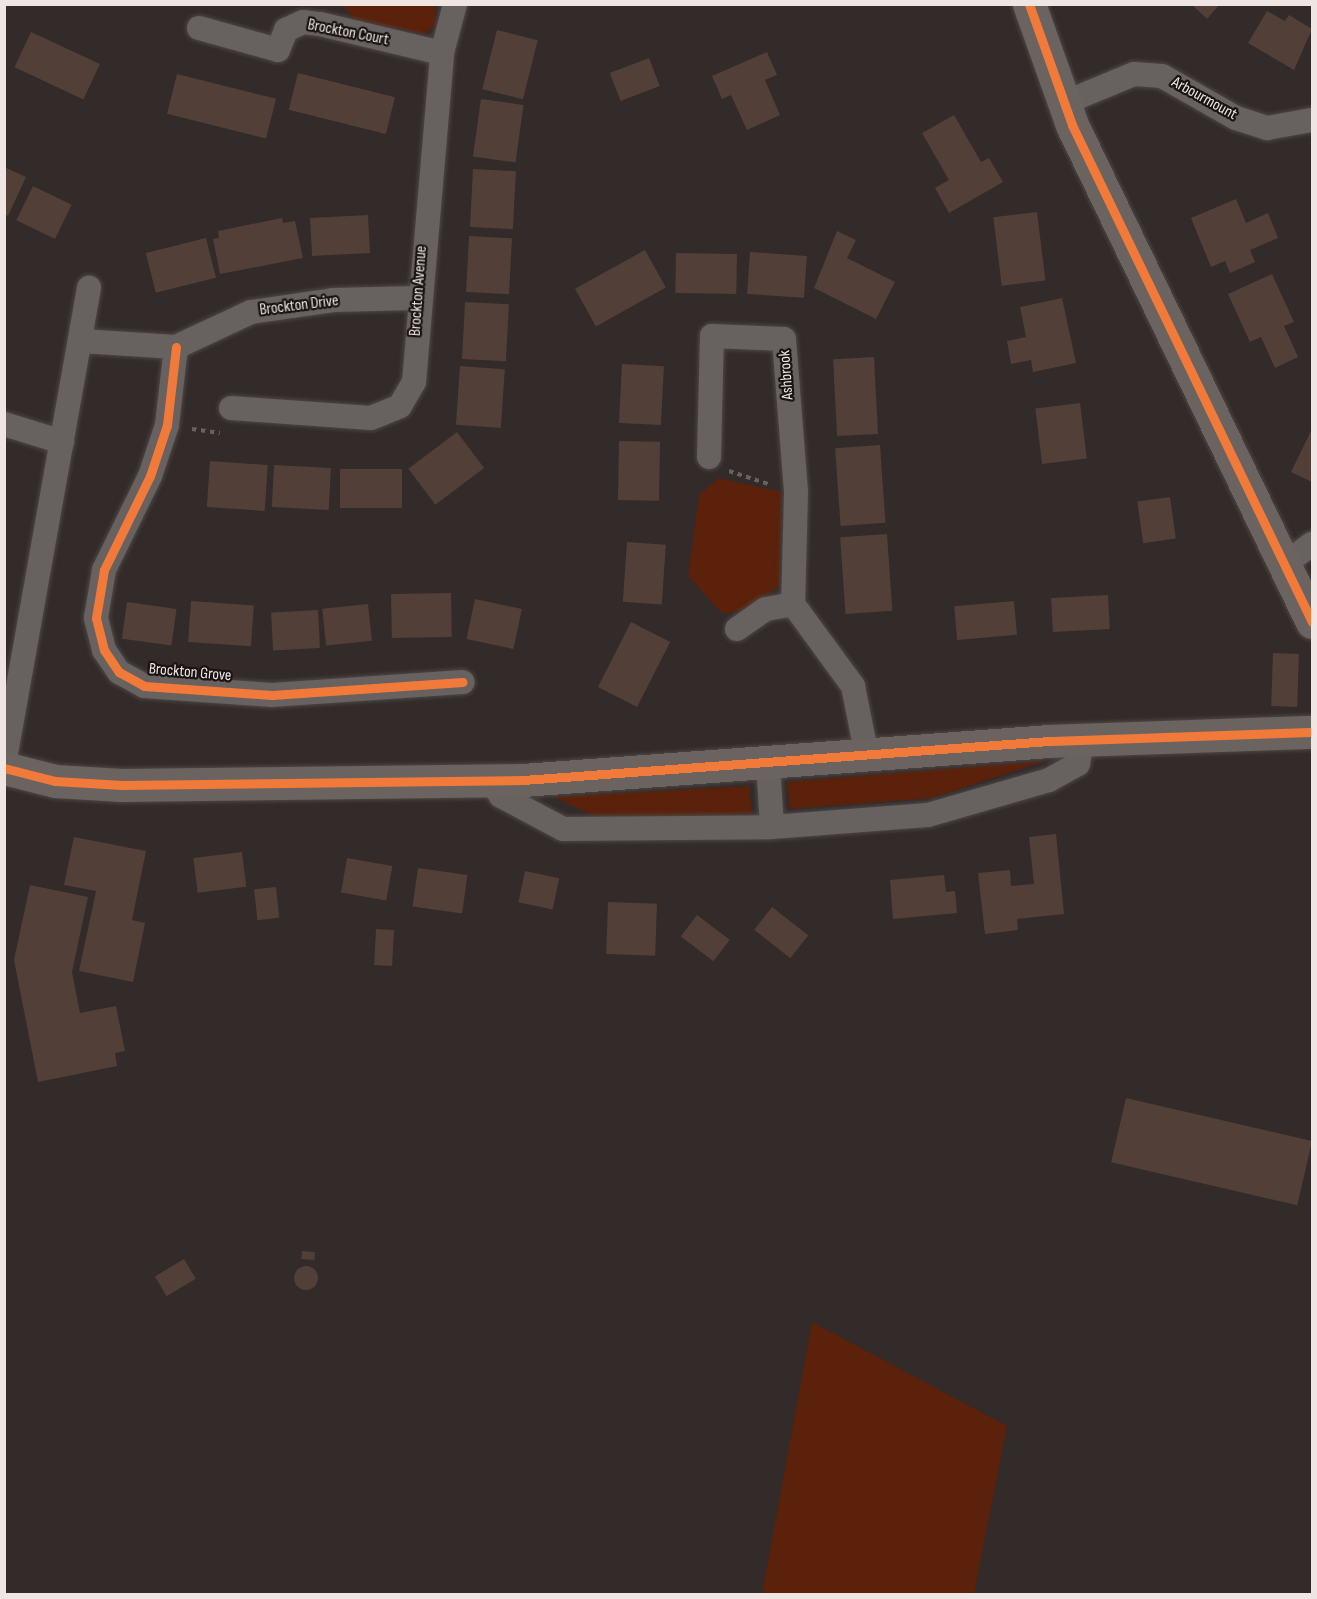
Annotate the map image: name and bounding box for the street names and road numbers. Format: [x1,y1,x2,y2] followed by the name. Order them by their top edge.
[306,16,390,50] street label: Brockton Court
[1168,73,1240,125] street label: Arbourmount
[406,245,432,337] street label: Brockton Avenue
[258,292,340,320] street label: Brockton Drive
[776,349,798,401] street label: Ashbrook
[148,660,232,686] street label: Brockton Grove

